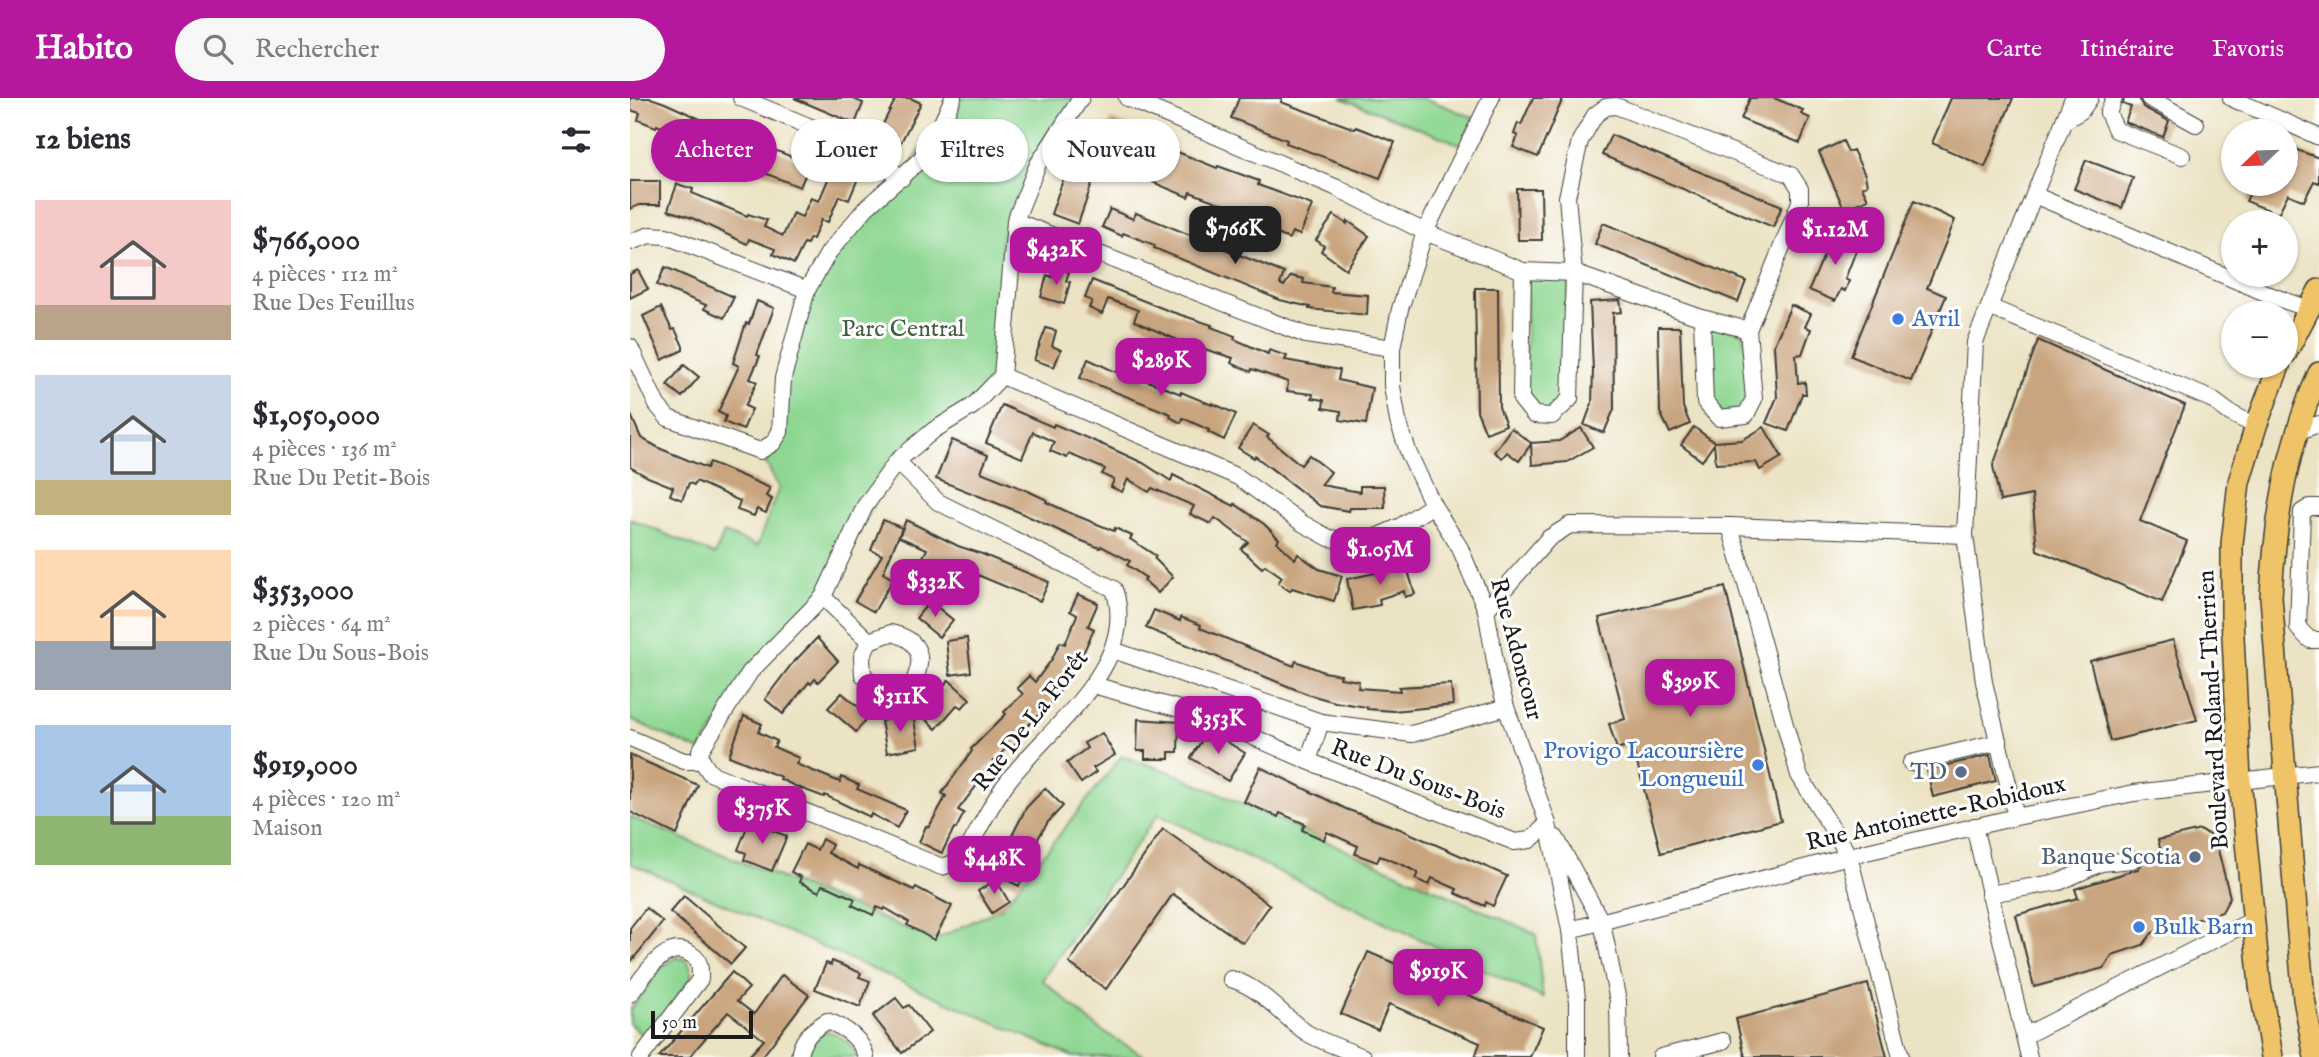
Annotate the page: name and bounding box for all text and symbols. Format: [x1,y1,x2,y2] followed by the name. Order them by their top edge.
[175,18,665,81] search box
[35,28,133,70] text: Habito
[199,30,237,68] icon: search
[255,33,379,66] text: Rechercher
[1986,34,2042,65] text: Carte
[2080,34,2174,65] text: Itinéraire
[2212,34,2284,65] text: Favoris
[651,119,777,182] chip: Acheter
[791,119,902,182] chip: Louer
[916,119,1028,182] chip: Filtres
[1042,119,1180,182] chip: Nouveau
[2221,119,2298,196] north arrow
[2221,119,2298,378] map controls
[35,121,131,159] text: 12 biens
[557,121,595,159] icon: filters
[1186,206,1284,266] pin: $766K
[1778,208,1892,267] pin: $1.12M
[2221,210,2298,287] button: +
[1205,214,1265,243] text: $766K
[1801,215,1869,244] text: $1.12M
[252,222,360,260] text: $766,000
[91,228,175,312] icon: home
[1007,228,1105,287] pin: $432K
[1026,235,1086,264] text: $432K
[252,260,398,289] text: 4 pièces · 112 m²
[252,289,415,318] text: Rue Des Feuillus
[2221,301,2298,378] button: −
[1911,304,1961,335] place label: Avril
[1890,311,1906,327] marker: Avril
[841,314,965,345] park label: Parc Central
[1112,338,1210,398] pin: $289K
[1131,346,1191,375] text: $289K
[252,397,380,435] text: $1,050,000
[91,403,175,487] icon: home
[252,435,397,464] text: 4 pièces · 136 m²
[252,464,430,493] text: Rue Du Petit-Bois
[1323,528,1437,587] pin: $1.05M
[1346,535,1414,564] text: $1.05M
[886,560,984,619] pin: $332K
[906,567,964,596] text: $332K
[2191,569,2237,851] street label: Boulevard Roland-Therrien
[252,572,354,610] text: $353,000
[1482,575,1550,724] street label: Rue Adoncour
[91,578,175,662] icon: home
[252,610,391,639] text: 2 pièces · 64 m²
[252,639,429,668] text: Rue Du Sous-Bois
[966,644,1096,798] street label: Rue De La Forêt
[1641,660,1739,719] pin: $399K
[1661,667,1719,696] text: $399K
[851,674,949,734] pin: $311K
[872,682,928,711] text: $311K
[1169,696,1267,756] pin: $353K
[1191,704,1245,733] text: $353K
[1326,732,1510,828] street label: Rue Du Sous-Bois
[1543,736,1744,795] place label: Provigo Lacoursière Longueuil
[252,747,358,785] text: $919,000
[91,753,175,837] icon: home
[1750,757,1766,773] marker: Provigo Lacoursière Longueuil
[1910,757,1947,788] place label: TD
[1953,764,1969,780] marker: TD
[1803,769,2069,859] street label: Rue Antoinette-Robidoux
[252,785,401,814] text: 4 pièces · 120 m²
[713,786,811,846] pin: $375K
[733,794,791,823] text: $375K
[252,814,322,843] text: Maison
[945,836,1043,896] pin: $448K
[2041,842,2182,873] place label: Banque Scotia
[964,844,1024,873] text: $448K
[2187,849,2203,865] marker: Banque Scotia
[2153,912,2254,943] place label: Bulk Barn
[2131,919,2147,935] marker: Bulk Barn
[1389,950,1487,1009] pin: $919K
[1409,957,1467,986] text: $919K
[651,1008,752,1040] scale bar
[662,1011,697,1035] text: 50 m

